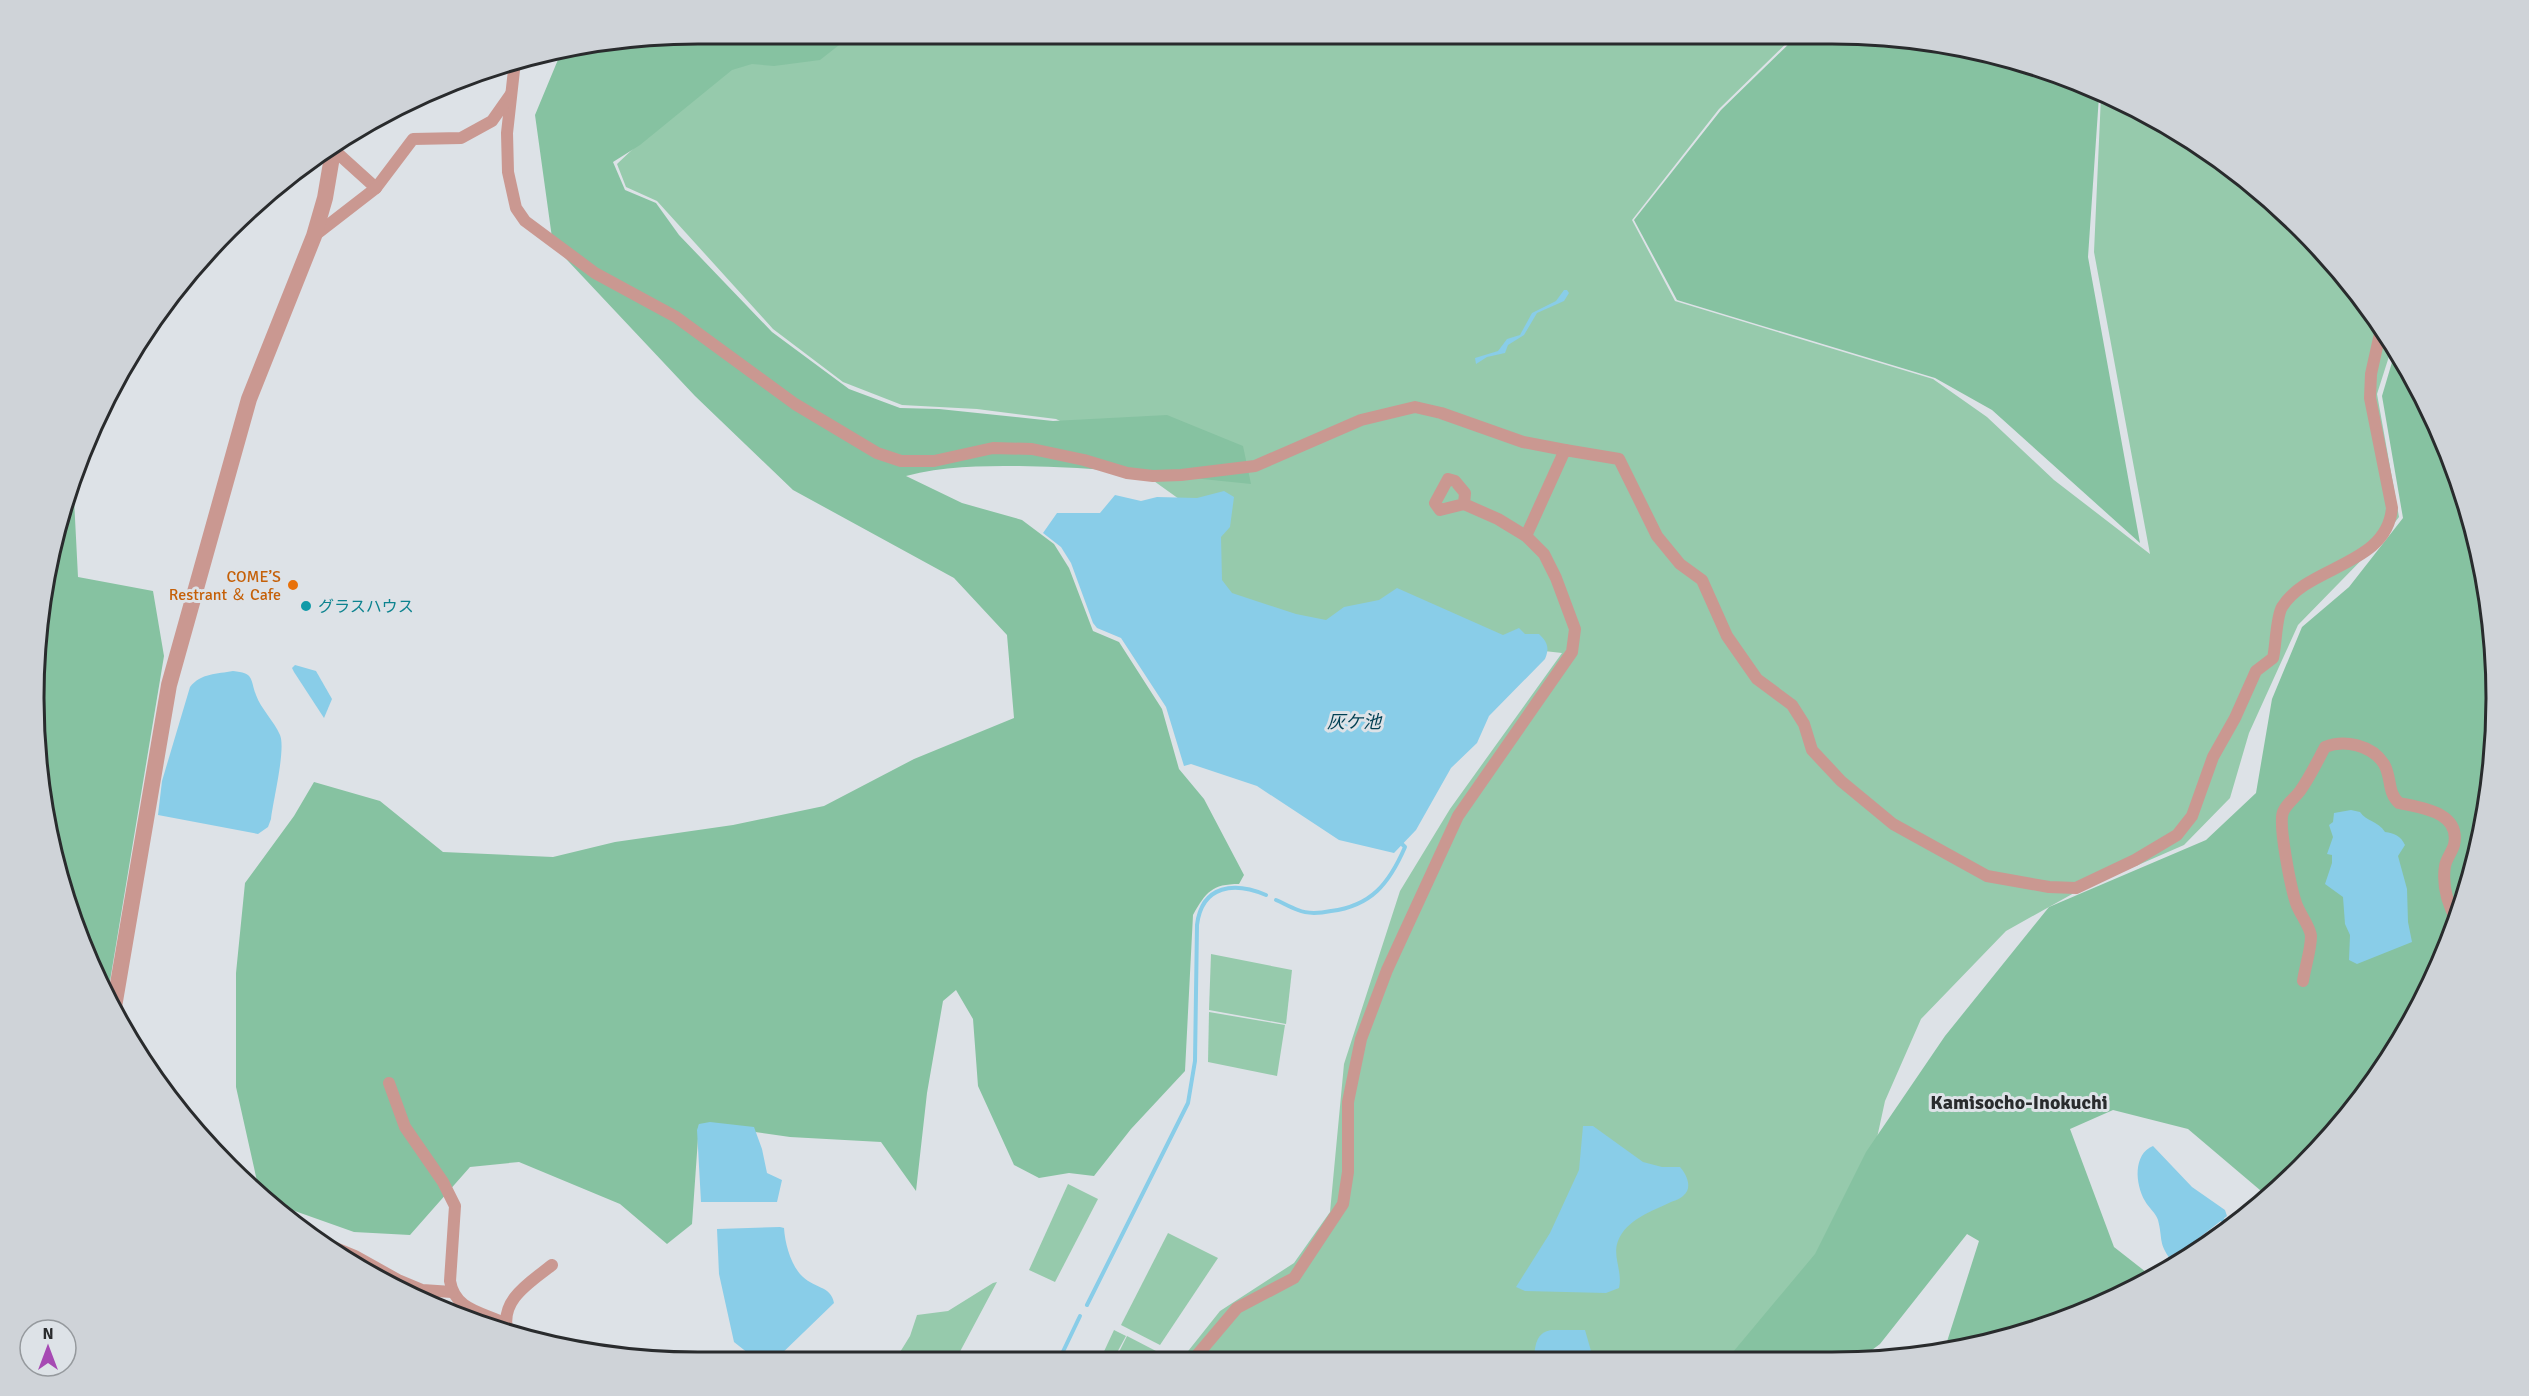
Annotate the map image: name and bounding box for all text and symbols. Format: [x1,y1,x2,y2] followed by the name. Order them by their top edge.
[169,567,281,605] place label: COME’S Restrant ＆ Cafe
[286,578,300,592] marker: COME’S Restrant ＆ Cafe
[318,597,414,617] place label: グラスハウス
[299,599,313,613] marker: グラスハウス
[1327,711,1383,733] water label: 灰ケ池
[1930,1090,2108,1115] district label: Kamisocho-Inokuchi
[18,1318,78,1378] north arrow
[42,1324,54,1344] text: N

